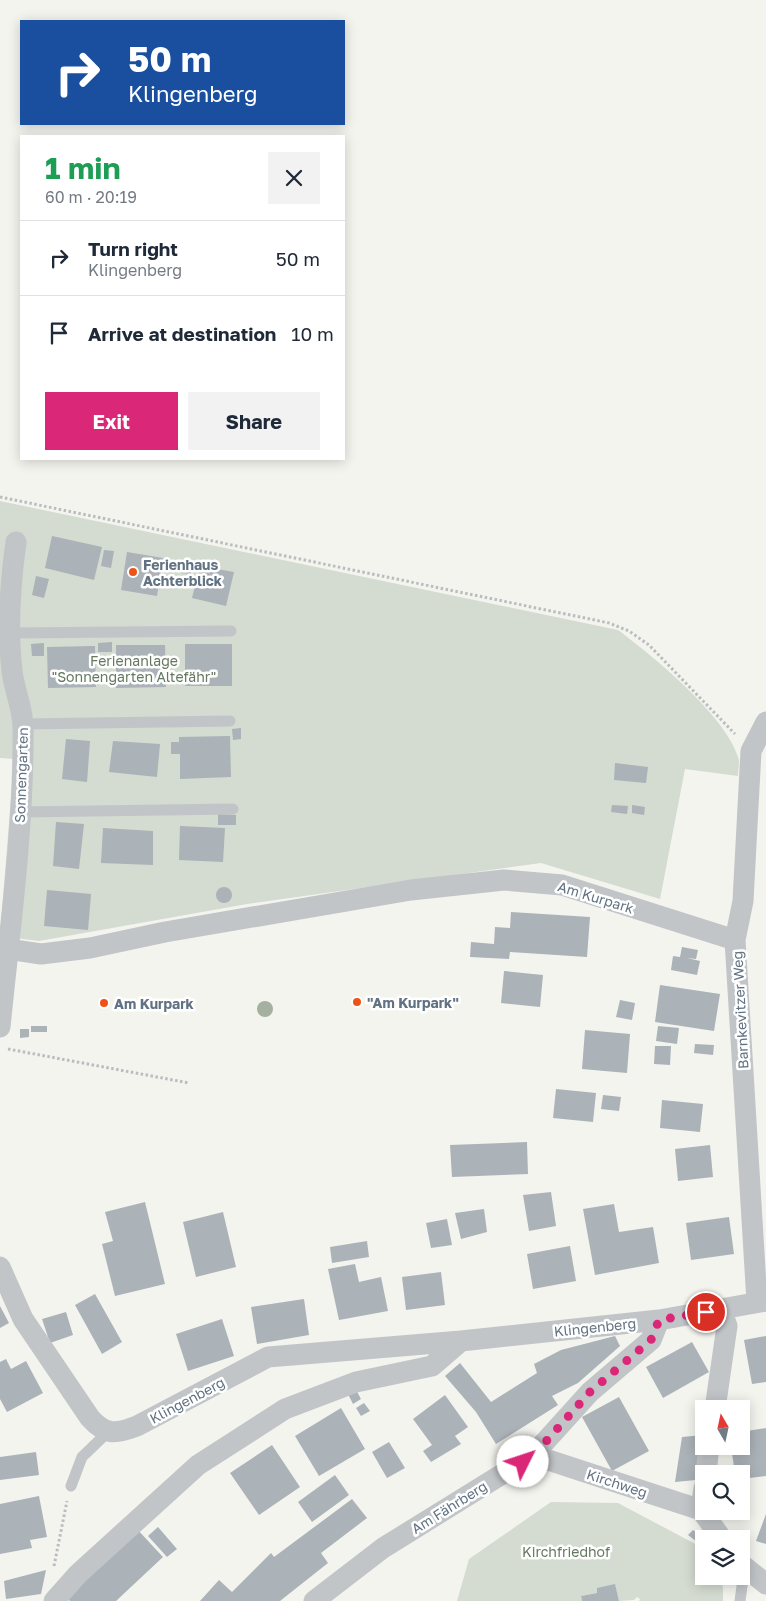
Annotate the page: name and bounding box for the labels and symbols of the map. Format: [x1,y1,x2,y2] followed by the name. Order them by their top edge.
[143,556,222,589] place label: Ferienhaus Achterblick
[127,566,139,578] marker: Ferienhaus Achterblick
[52,652,216,685] park label: Ferienanlage "Sonnengarten Altefähr"
[11,727,31,823] street label: Sonnengarten
[556,877,636,917] street label: Am Kurpark
[728,951,752,1069] street label: Barnkevitzer Weg
[367,994,459,1011] place label: "Am Kurpark"
[114,995,194,1012] place label: Am Kurpark
[351,996,363,1008] marker: "Am Kurpark"
[98,997,110,1009] marker: Am Kurpark
[685,1291,727,1333] pin
[553,1314,637,1340] street label: Klingenberg
[147,1373,227,1427] street label: Klingenberg
[695,1400,750,1455] north arrow
[496,1435,548,1487] position arrow
[585,1465,649,1501] street label: Kirchweg
[408,1477,490,1537] street label: Am Fährberg
[522,1543,610,1560] park label: Kirchfriedhof

